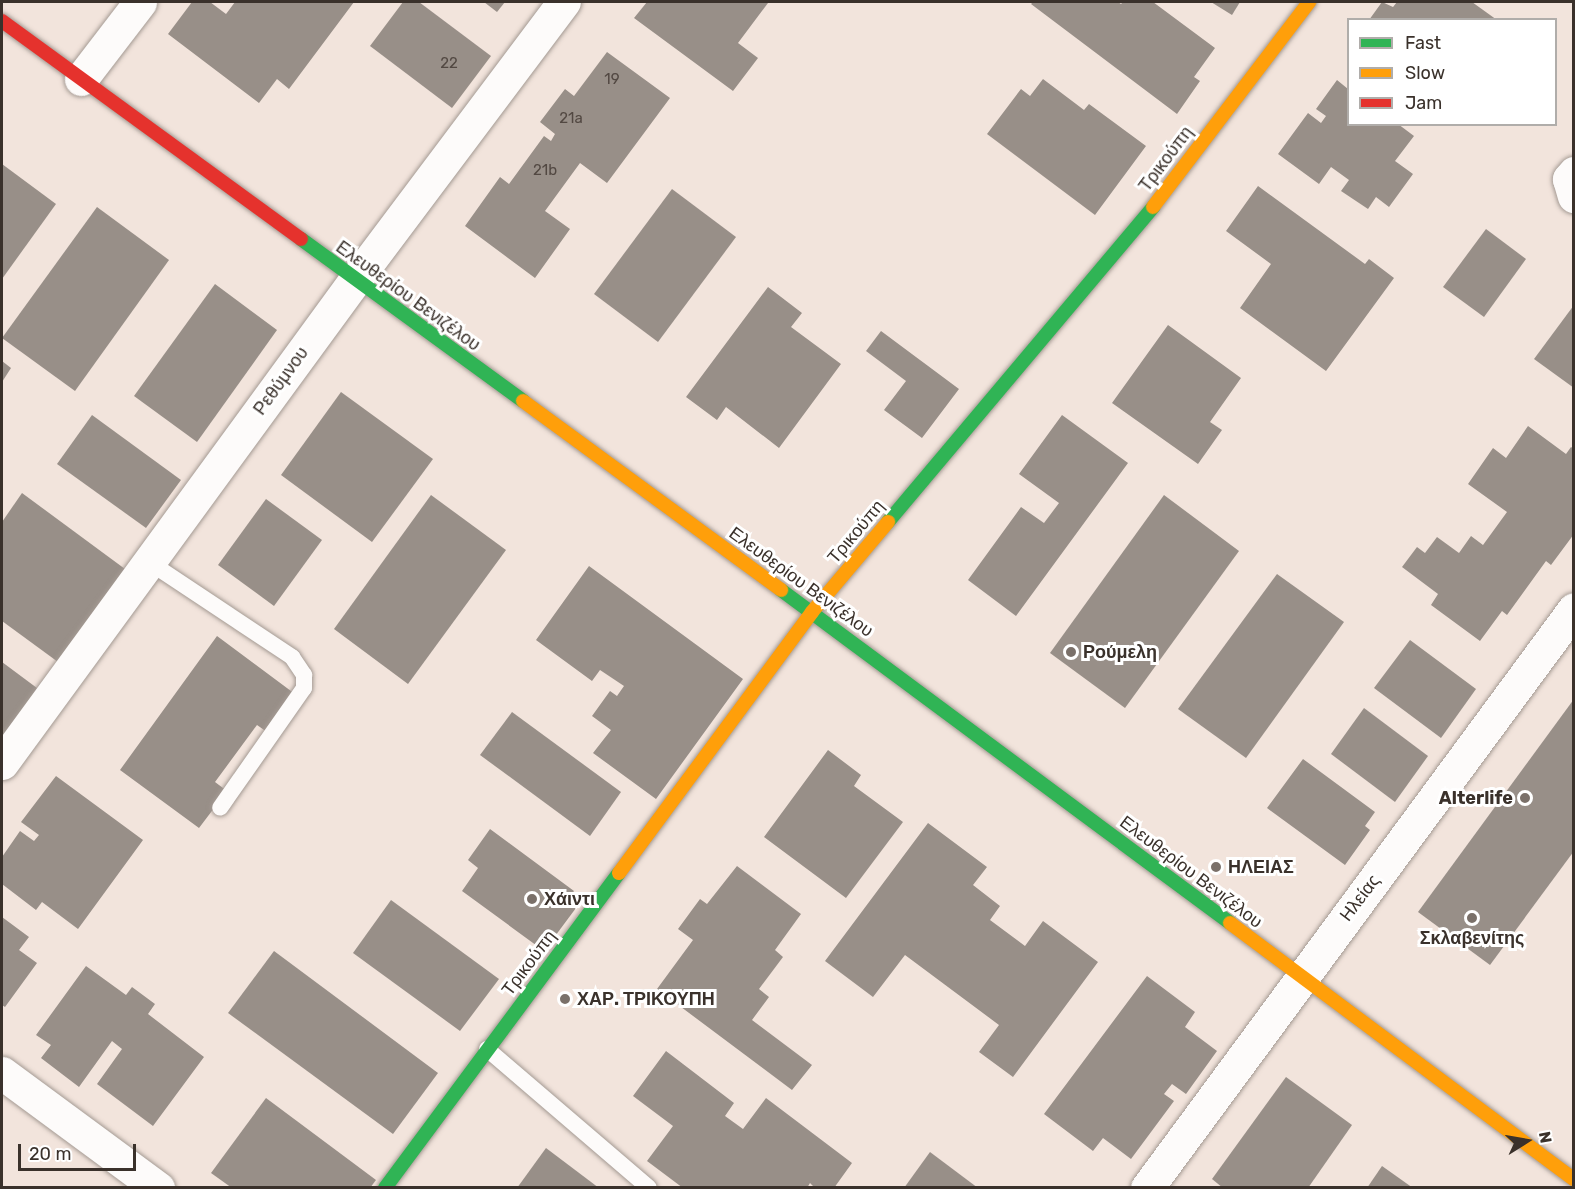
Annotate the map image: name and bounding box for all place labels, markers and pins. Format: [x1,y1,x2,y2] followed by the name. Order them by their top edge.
[1083,641,1157,663] place label: Ρούμελη
[1064,645,1078,659] marker: Ρούμελη
[1439,787,1513,809] place label: Alterlife
[1518,791,1532,805] marker: Alterlife
[1228,856,1294,878] place label: ΗΛΕΙΑΣ
[1209,860,1223,874] marker: ΗΛΕΙΑΣ
[544,888,595,910] place label: Χάιντι
[525,892,539,906] marker: Χάιντι
[1465,911,1479,925] marker: Σκλαβενίτης
[1420,927,1524,949] place label: Σκλαβενίτης
[577,988,715,1010] place label: ΧΑΡ. ΤΡΙΚΟΥΠΗ
[558,992,572,1006] marker: ΧΑΡ. ΤΡΙΚΟΥΠΗ

